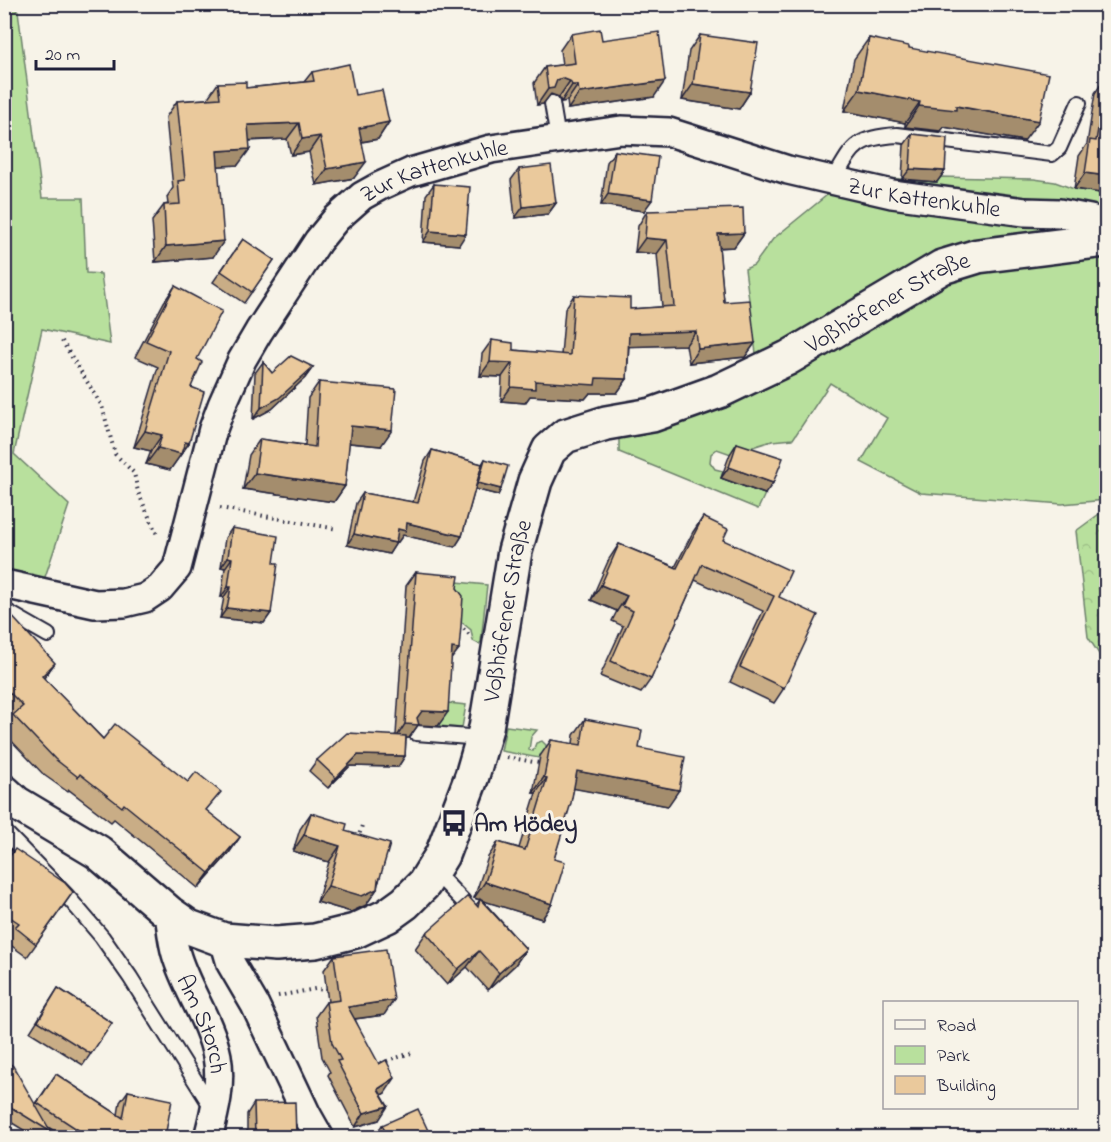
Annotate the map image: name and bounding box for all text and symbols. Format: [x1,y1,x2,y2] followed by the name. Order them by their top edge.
[36,33,114,71] scale bar
[45,43,80,69] text: 20 m
[355,132,510,214] street label: Zur Kattenkuhle
[844,169,1003,229] street label: Zur Kattenkuhle
[799,244,975,364] street label: Voßhöfener Straße
[475,516,543,706] street label: Voßhöfener Straße
[439,808,469,838] bus stop icon: Am Hödey
[474,808,577,844] place label: Am Hödey
[166,969,234,1075] street label: Am Storch
[883,1001,1078,1109] legend
[937,1014,976,1040] text: Road
[937,1044,970,1070] text: Park
[936,1074,996,1101] text: Building

